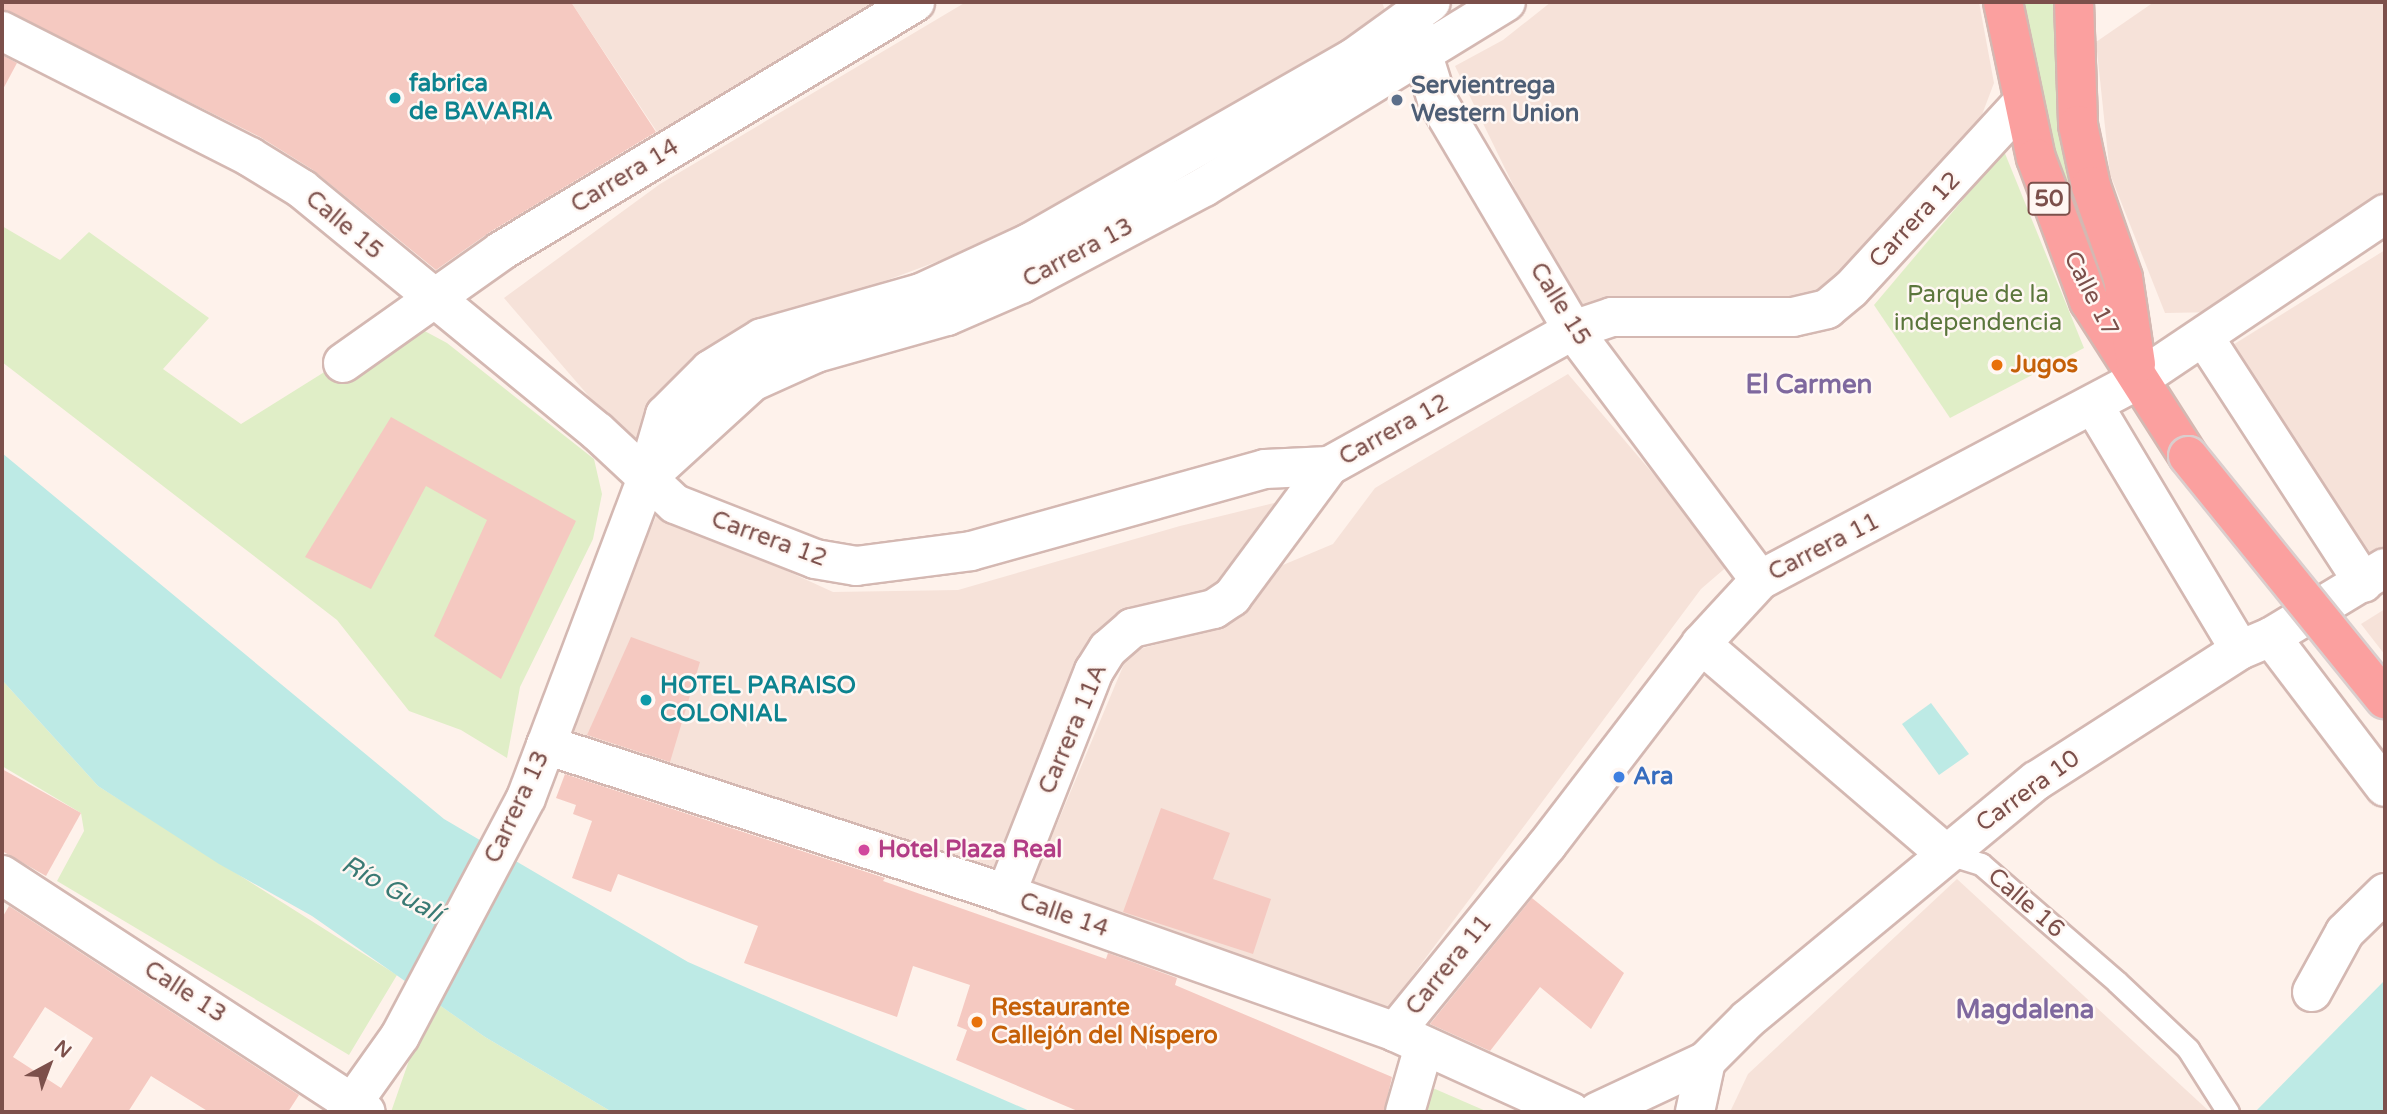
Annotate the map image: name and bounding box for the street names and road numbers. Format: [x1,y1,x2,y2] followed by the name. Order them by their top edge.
[566,133,684,219] street label: Carrera 14
[1863,166,1967,274] street label: Carrera 12
[2026,180,2072,218] road number: 50
[299,184,389,266] street label: Calle 15
[1018,212,1138,294] street label: Carrera 13
[2057,246,2125,342] street label: Calle 17
[1523,257,1597,351] street label: Calle 15
[1334,388,1454,472] street label: Carrera 12
[707,505,831,573] street label: Carrera 12
[1764,507,1884,587] street label: Carrera 11
[1033,660,1113,798] street label: Carrera 11A
[1971,744,2085,838] street label: Carrera 10
[478,746,556,868] street label: Carrera 13
[1982,862,2070,944] street label: Calle 16
[1016,886,1112,944] street label: Calle 14
[1400,909,1498,1021] street label: Carrera 11
[139,955,231,1029] street label: Calle 13

